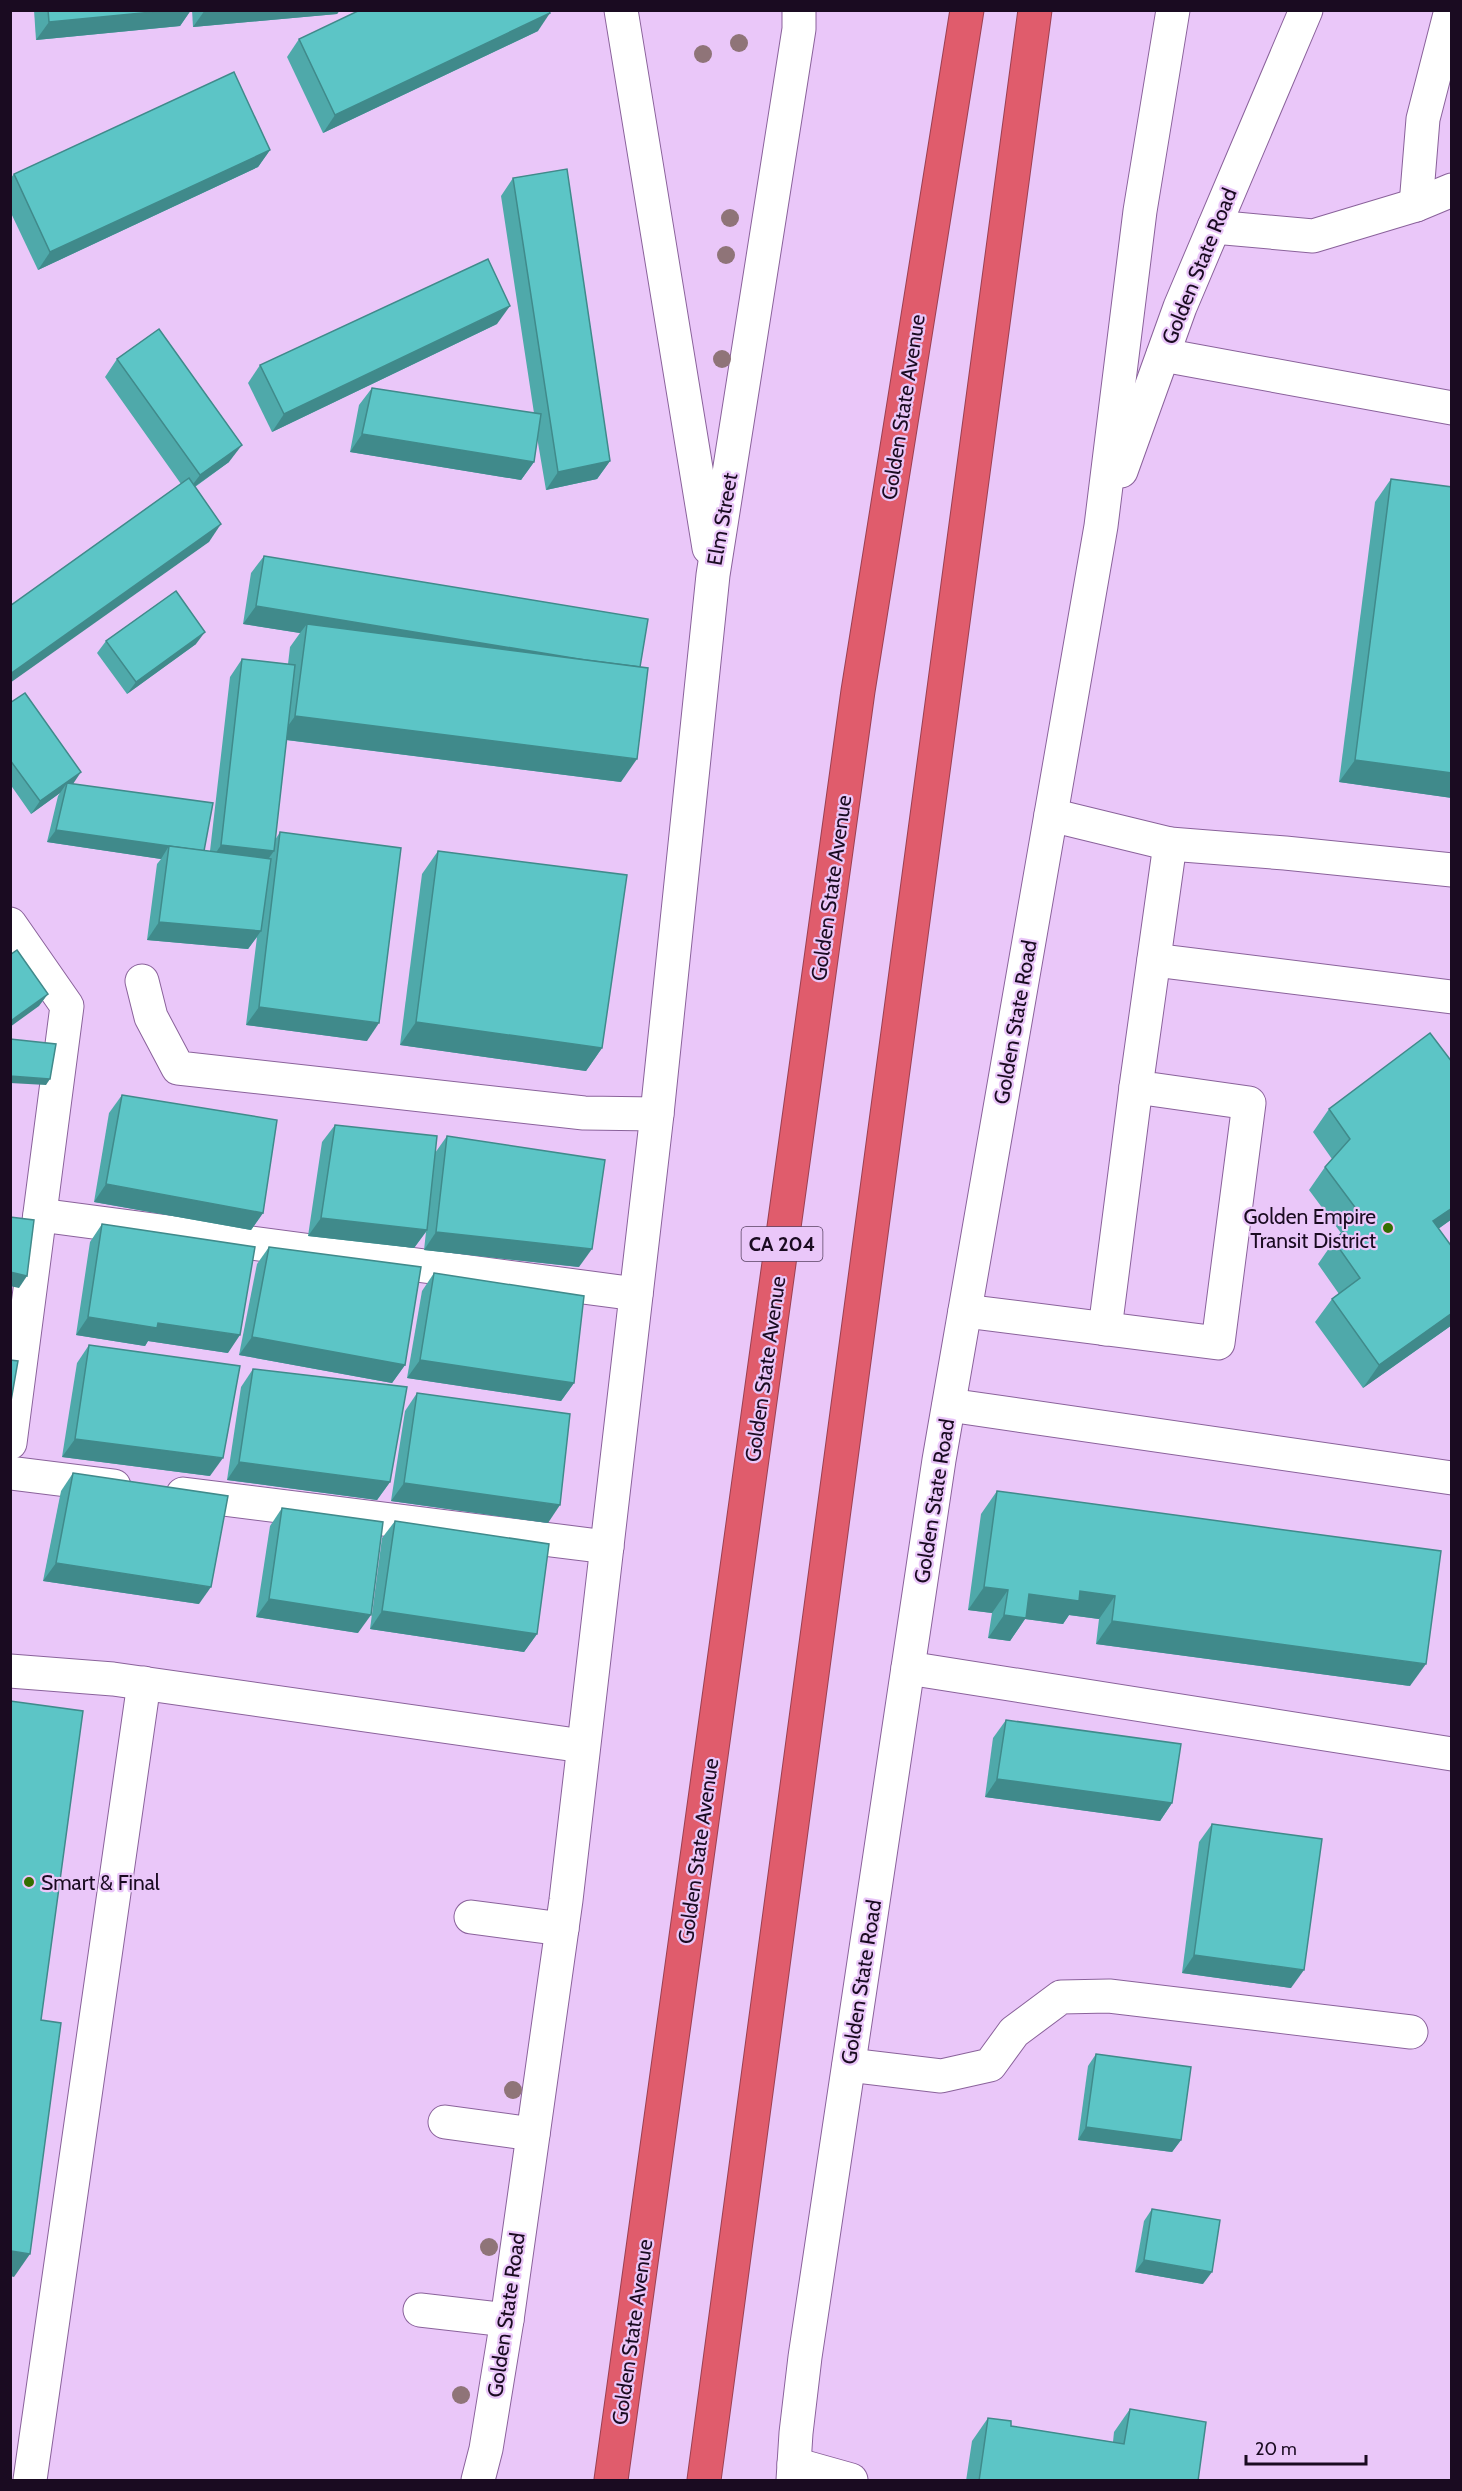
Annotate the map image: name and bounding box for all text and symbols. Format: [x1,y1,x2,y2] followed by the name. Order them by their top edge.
[1156,184,1242,348] street label: Golden State Road
[876,312,930,501] street label: Golden State Avenue
[702,471,742,567] street label: Elm Street
[806,793,856,982] street label: Golden State Avenue
[988,938,1042,1106] street label: Golden State Road
[1244,1204,1376,1253] place label: Golden Empire Transit District
[1381,1221,1395,1235] marker: Golden Empire Transit District
[742,1227,822,1261] road number: CA 204
[740,1274,790,1463] street label: Golden State Avenue
[909,1417,959,1585] street label: Golden State Road
[673,1756,723,1945] street label: Golden State Avenue
[41,1870,160,1895] place label: Smart & Final
[22,1875,36,1889] marker: Smart & Final
[836,1898,886,2066] street label: Golden State Road
[482,2231,530,2399] street label: Golden State Road
[607,2237,657,2426] street label: Golden State Avenue
[1246,2428,1366,2466] scale bar
[1255,2438,1297,2460] text: 20 m

